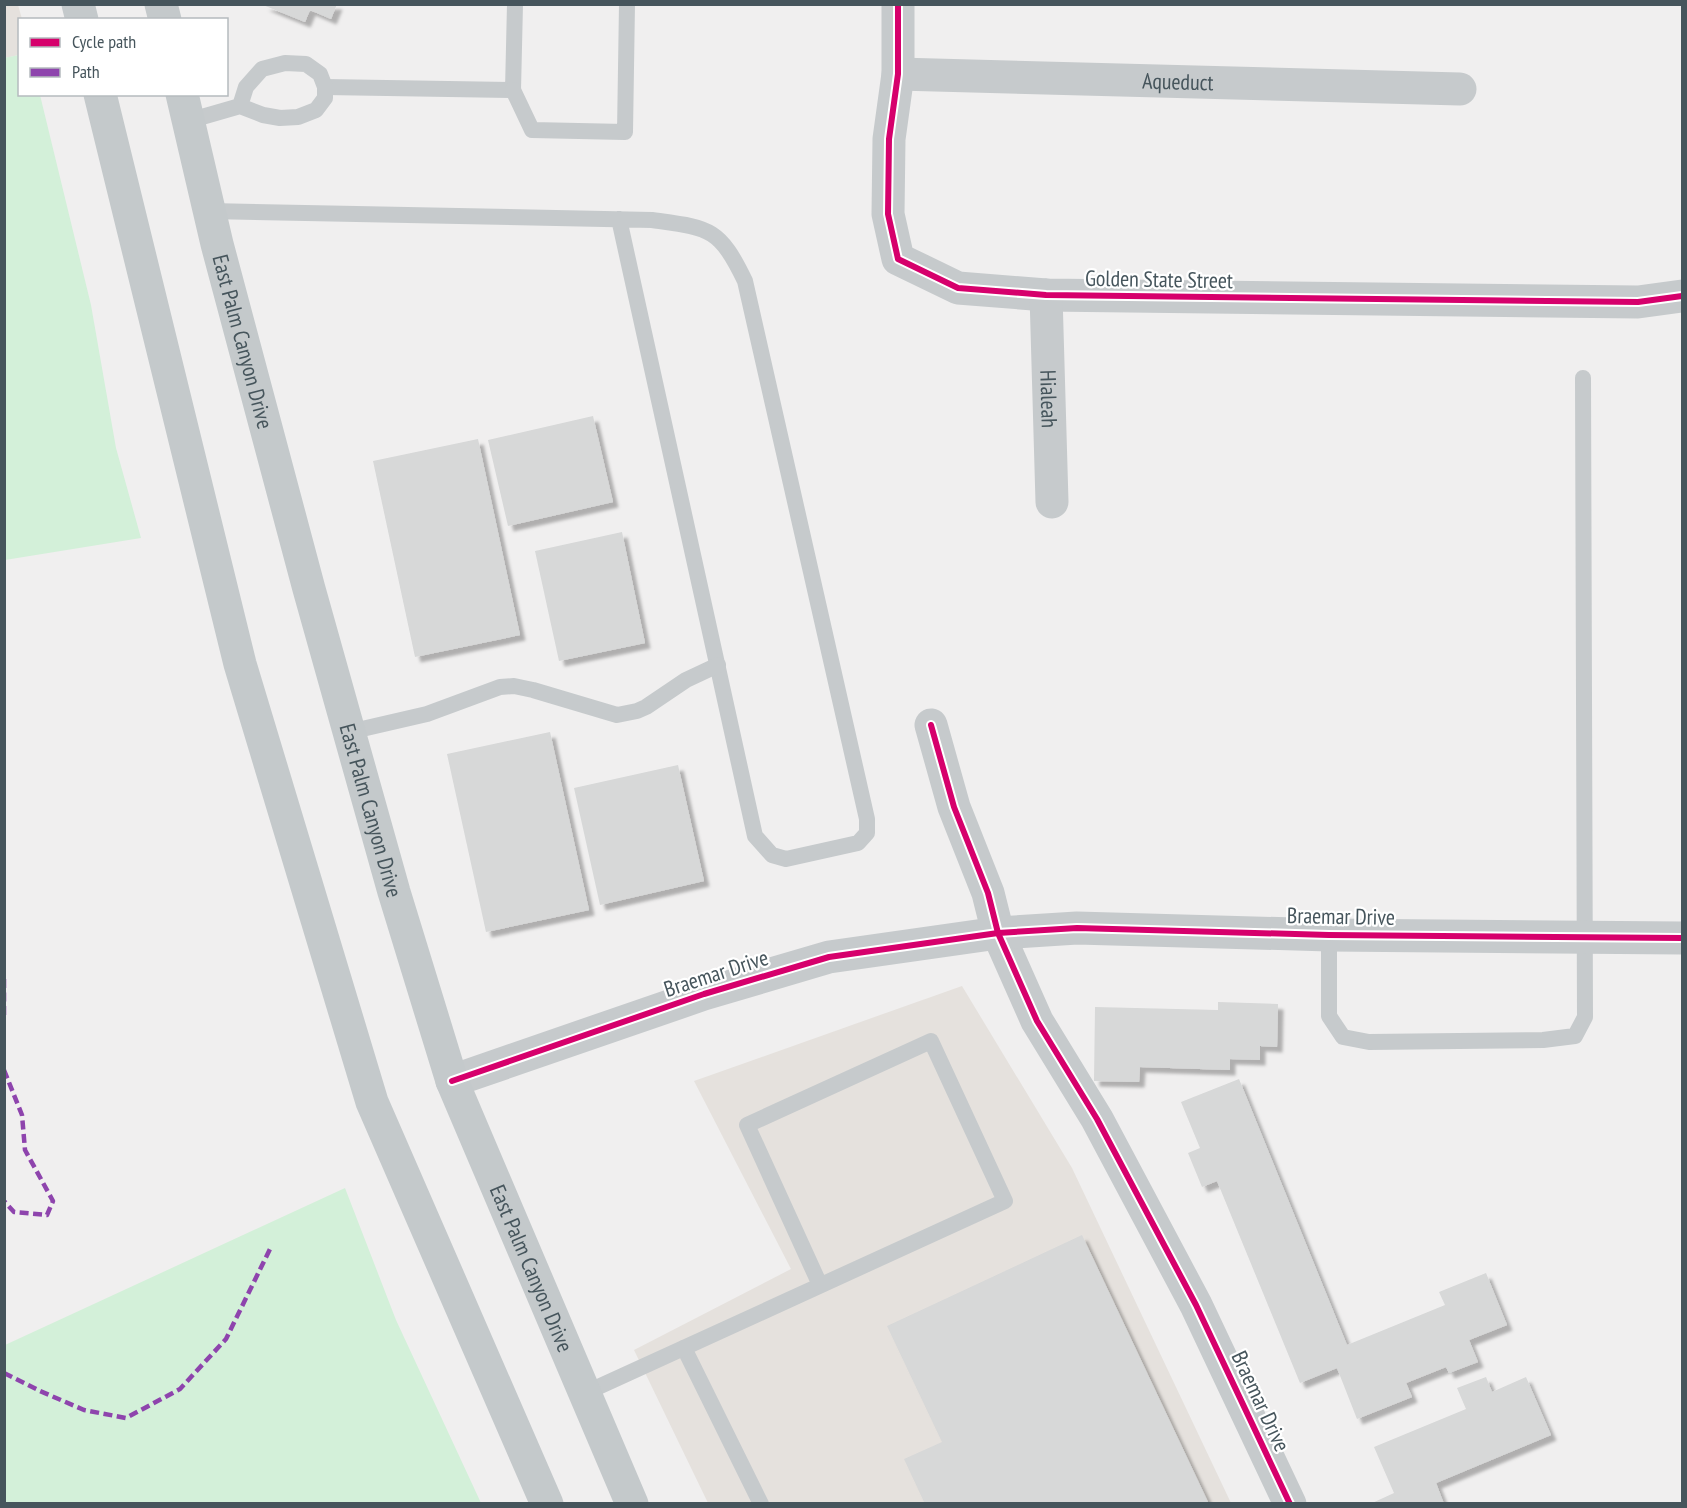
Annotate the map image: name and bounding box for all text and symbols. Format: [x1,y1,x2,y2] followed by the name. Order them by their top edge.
[18,18,228,96] legend
[72,30,136,53] text: Cycle path
[72,60,100,83] text: Path
[1142,67,1214,96] street label: Aqueduct
[206,251,280,432] street label: East Palm Canyon Drive
[1085,264,1233,294] street label: Golden State Street
[1034,370,1064,428] street label: Hialeah
[333,720,409,901] street label: East Palm Canyon Drive
[1287,901,1395,931] street label: Braemar Drive
[660,943,772,1003] street label: Braemar Drive
[484,1180,580,1356] street label: East Palm Canyon Drive
[1225,1346,1297,1456] street label: Braemar Drive

